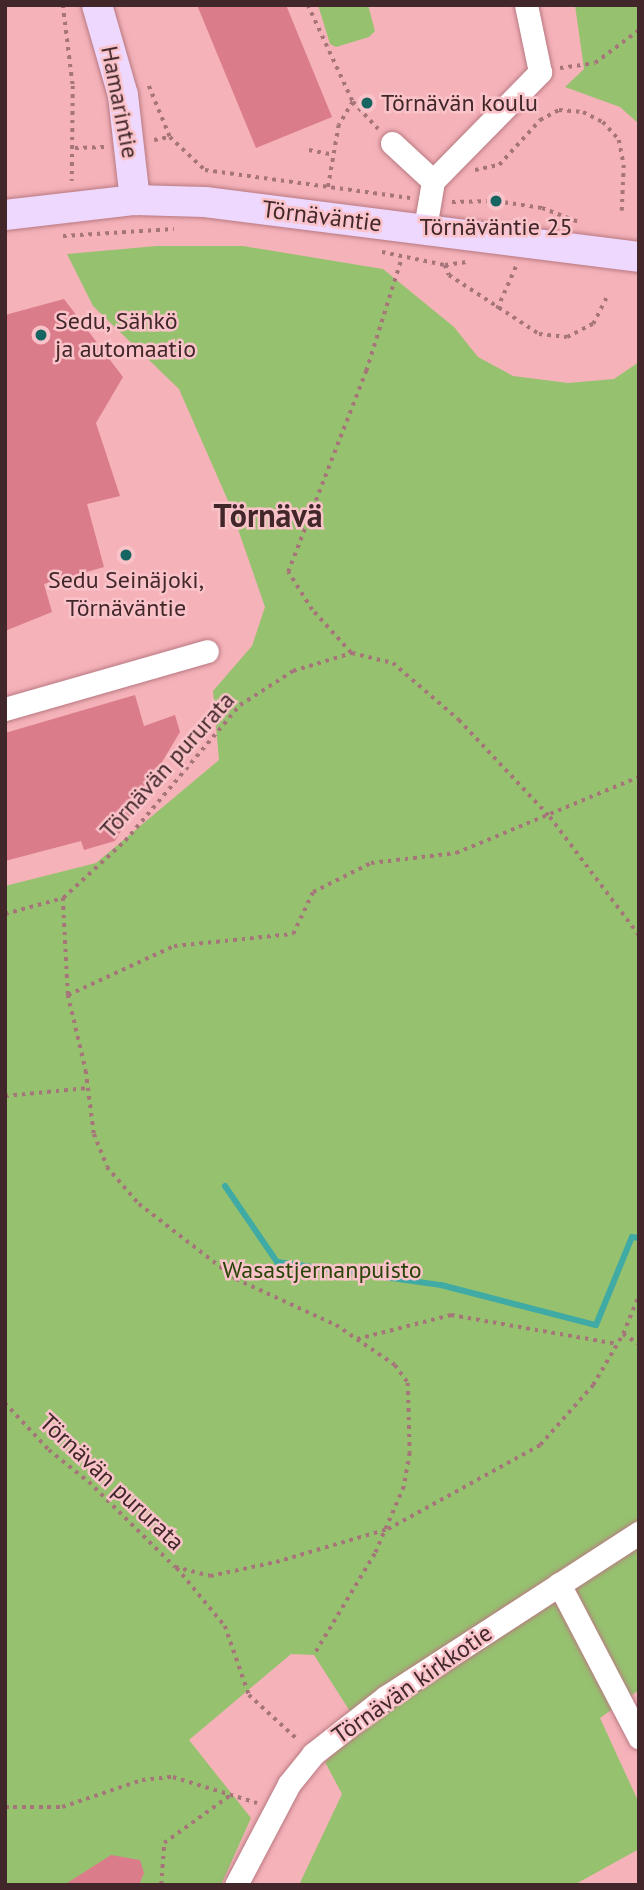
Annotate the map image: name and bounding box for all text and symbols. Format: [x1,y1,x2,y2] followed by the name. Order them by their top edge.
[95,43,145,161] street label: Hamarintie
[381,89,538,117] place label: Törnävän koulu
[359,95,375,111] marker: Törnävän koulu
[488,193,504,209] marker: Törnäväntie 25
[261,194,383,238] street label: Törnäväntie
[420,213,572,241] place label: Törnäväntie 25
[55,307,196,363] place label: Sedu, Sähkö ja automaatio
[33,327,49,343] marker: Sedu, Sähkö ja automaatio
[213,496,323,534] district label: Törnävä
[118,547,134,563] marker: Sedu Seinäjoki, Törnäväntie
[48,566,204,622] place label: Sedu Seinäjoki, Törnäväntie
[94,686,240,844] street label: Törnävän pururata
[222,1256,422,1284] park label: Wasastjernanpuisto
[34,1408,190,1556] street label: Törnävän pururata
[327,1618,497,1750] street label: Törnävän kirkkotie

